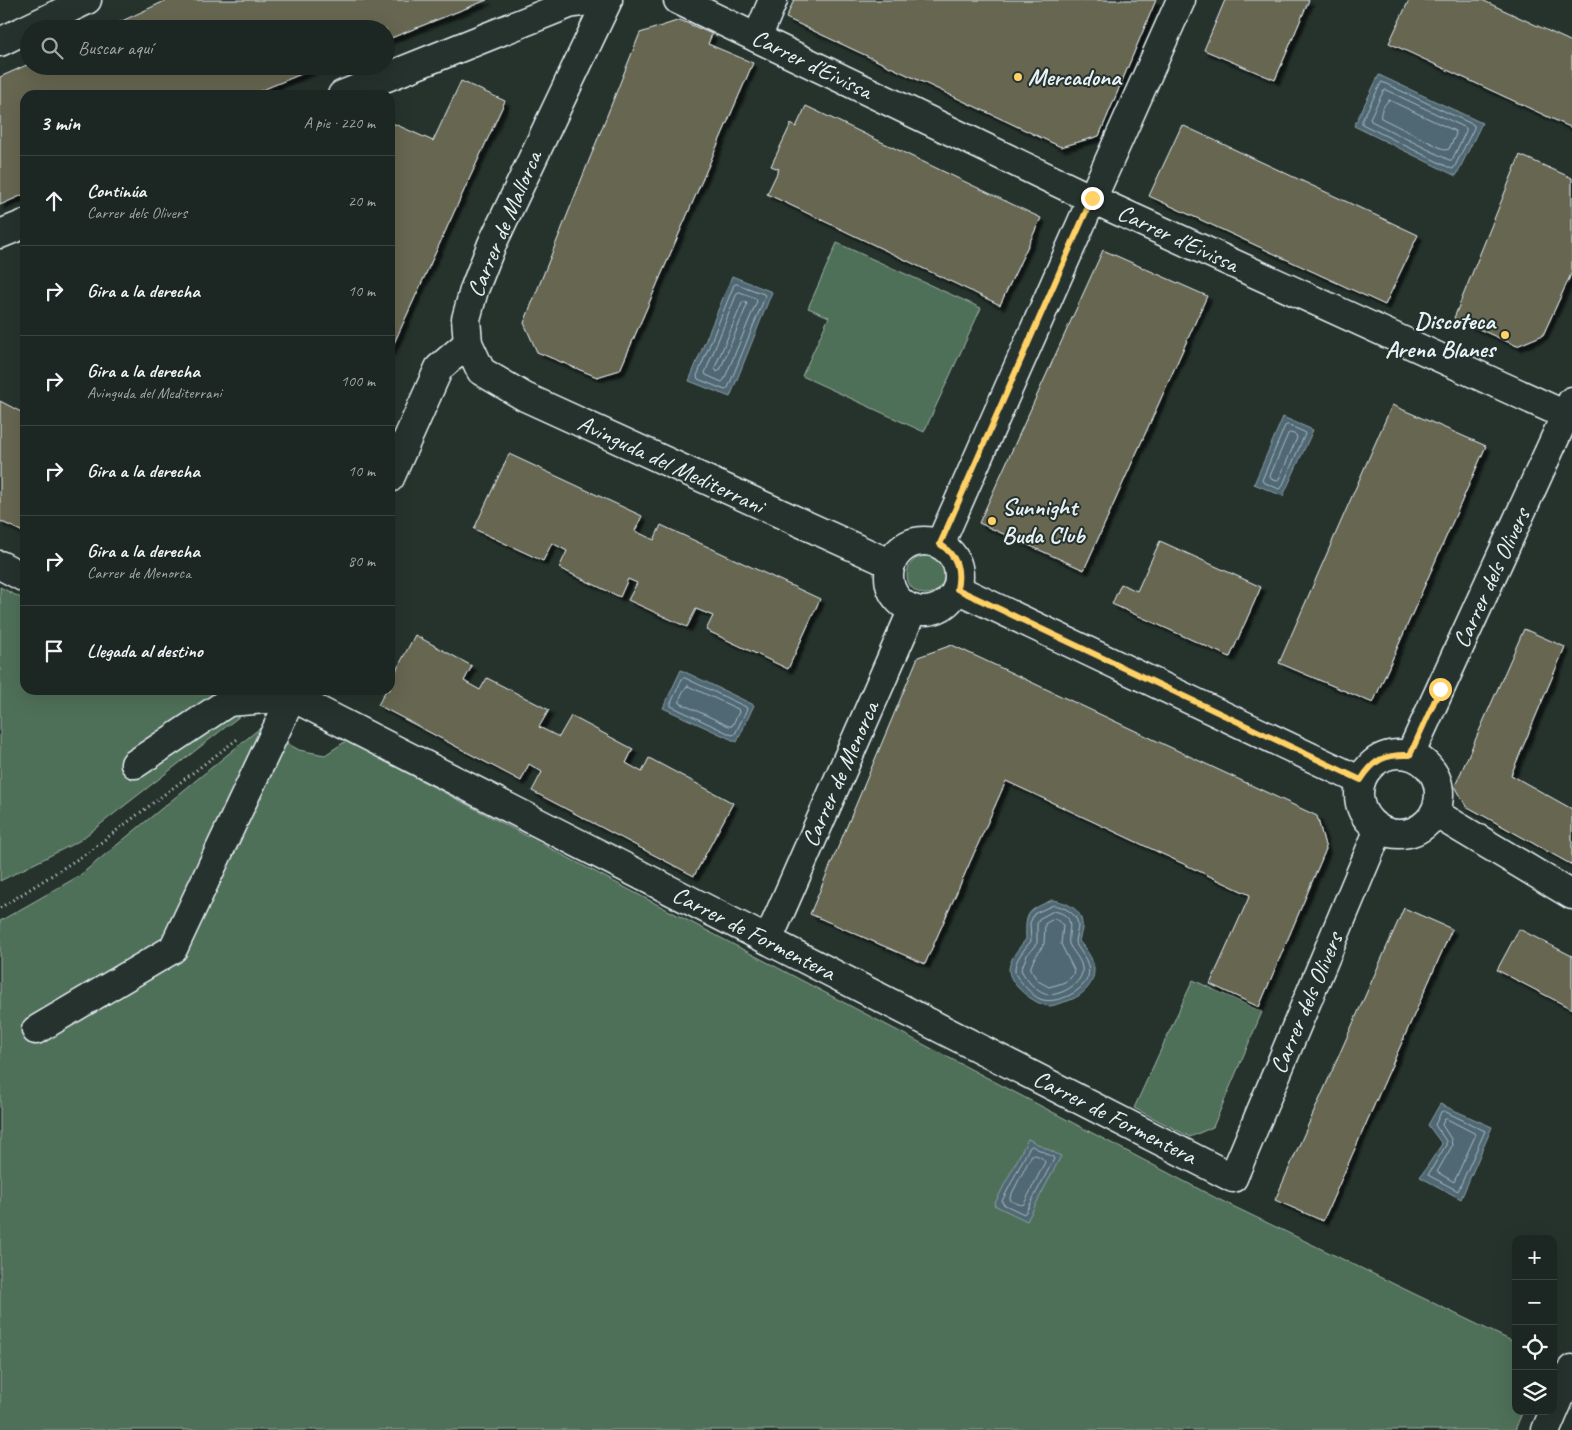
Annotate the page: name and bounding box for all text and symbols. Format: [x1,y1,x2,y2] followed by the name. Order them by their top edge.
[20,20,395,75] search box
[747,22,879,107] street label: Carrer d'Eivissa
[38,34,66,62] icon: search
[78,36,152,60] text: Buscar aquí
[1028,62,1123,92] place label: Mercadona
[1012,71,1024,83] marker: Mercadona
[40,110,80,136] text: 3 min
[304,113,375,133] text: A pie · 220 m
[460,145,549,301] street label: Carrer de Mallorca
[87,179,146,203] text: Continúa
[40,187,68,215] icon: ahead
[1081,187,1104,210] route end
[348,191,375,211] text: 20 m
[1113,197,1245,280] street label: Carrer d'Eivissa
[87,203,187,223] text: Carrer dels Olivers
[40,277,68,305] icon: right
[87,279,200,303] text: Gira a la derecha
[348,281,375,301] text: 10 m
[1385,306,1498,364] place label: Discoteca Arena Blanes
[1499,329,1511,341] marker: Discoteca Arena Blanes
[87,359,200,383] text: Gira a la derecha
[40,367,68,395] icon: right
[341,371,375,391] text: 100 m
[87,383,222,403] text: Avinguda del Mediterrani
[573,408,772,522] street label: Avinguda del Mediterrani
[40,457,68,485] icon: right
[87,459,200,483] text: Gira a la derecha
[348,461,375,481] text: 10 m
[1002,492,1087,550] place label: Sunnight Buda Club
[1446,501,1538,652] street label: Carrer dels Olivers
[986,515,998,527] marker: Sunnight Buda Club
[87,539,200,563] text: Gira a la derecha
[40,547,68,575] icon: right
[348,551,375,571] text: 80 m
[87,563,191,583] text: Carrer de Menorca
[40,637,68,665] icon: arrive
[87,639,203,663] text: Llegada al destino
[1429,678,1452,701] route start
[795,695,886,851] street label: Carrer de Menorca
[668,879,842,988] street label: Carrer de Formentera
[1263,925,1350,1078] street label: Carrer dels Olivers
[1029,1063,1203,1172] street label: Carrer de Formentera
[1512,1235,1557,1415] map controls
[1512,1235,1557,1280] button: +
[1512,1280,1557,1325] button: −
[1512,1325,1557,1370] button: locate
[1512,1370,1557,1415] button: layers

